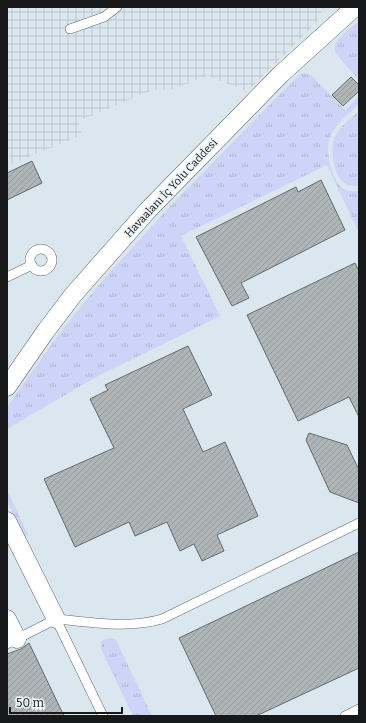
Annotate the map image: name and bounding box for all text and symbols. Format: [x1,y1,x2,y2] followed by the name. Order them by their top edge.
[121,135,221,240] street label: Havaalanı İç Yolu Caddesi
[10,689,122,715] scale bar
[16,696,45,710] text: 50 m

